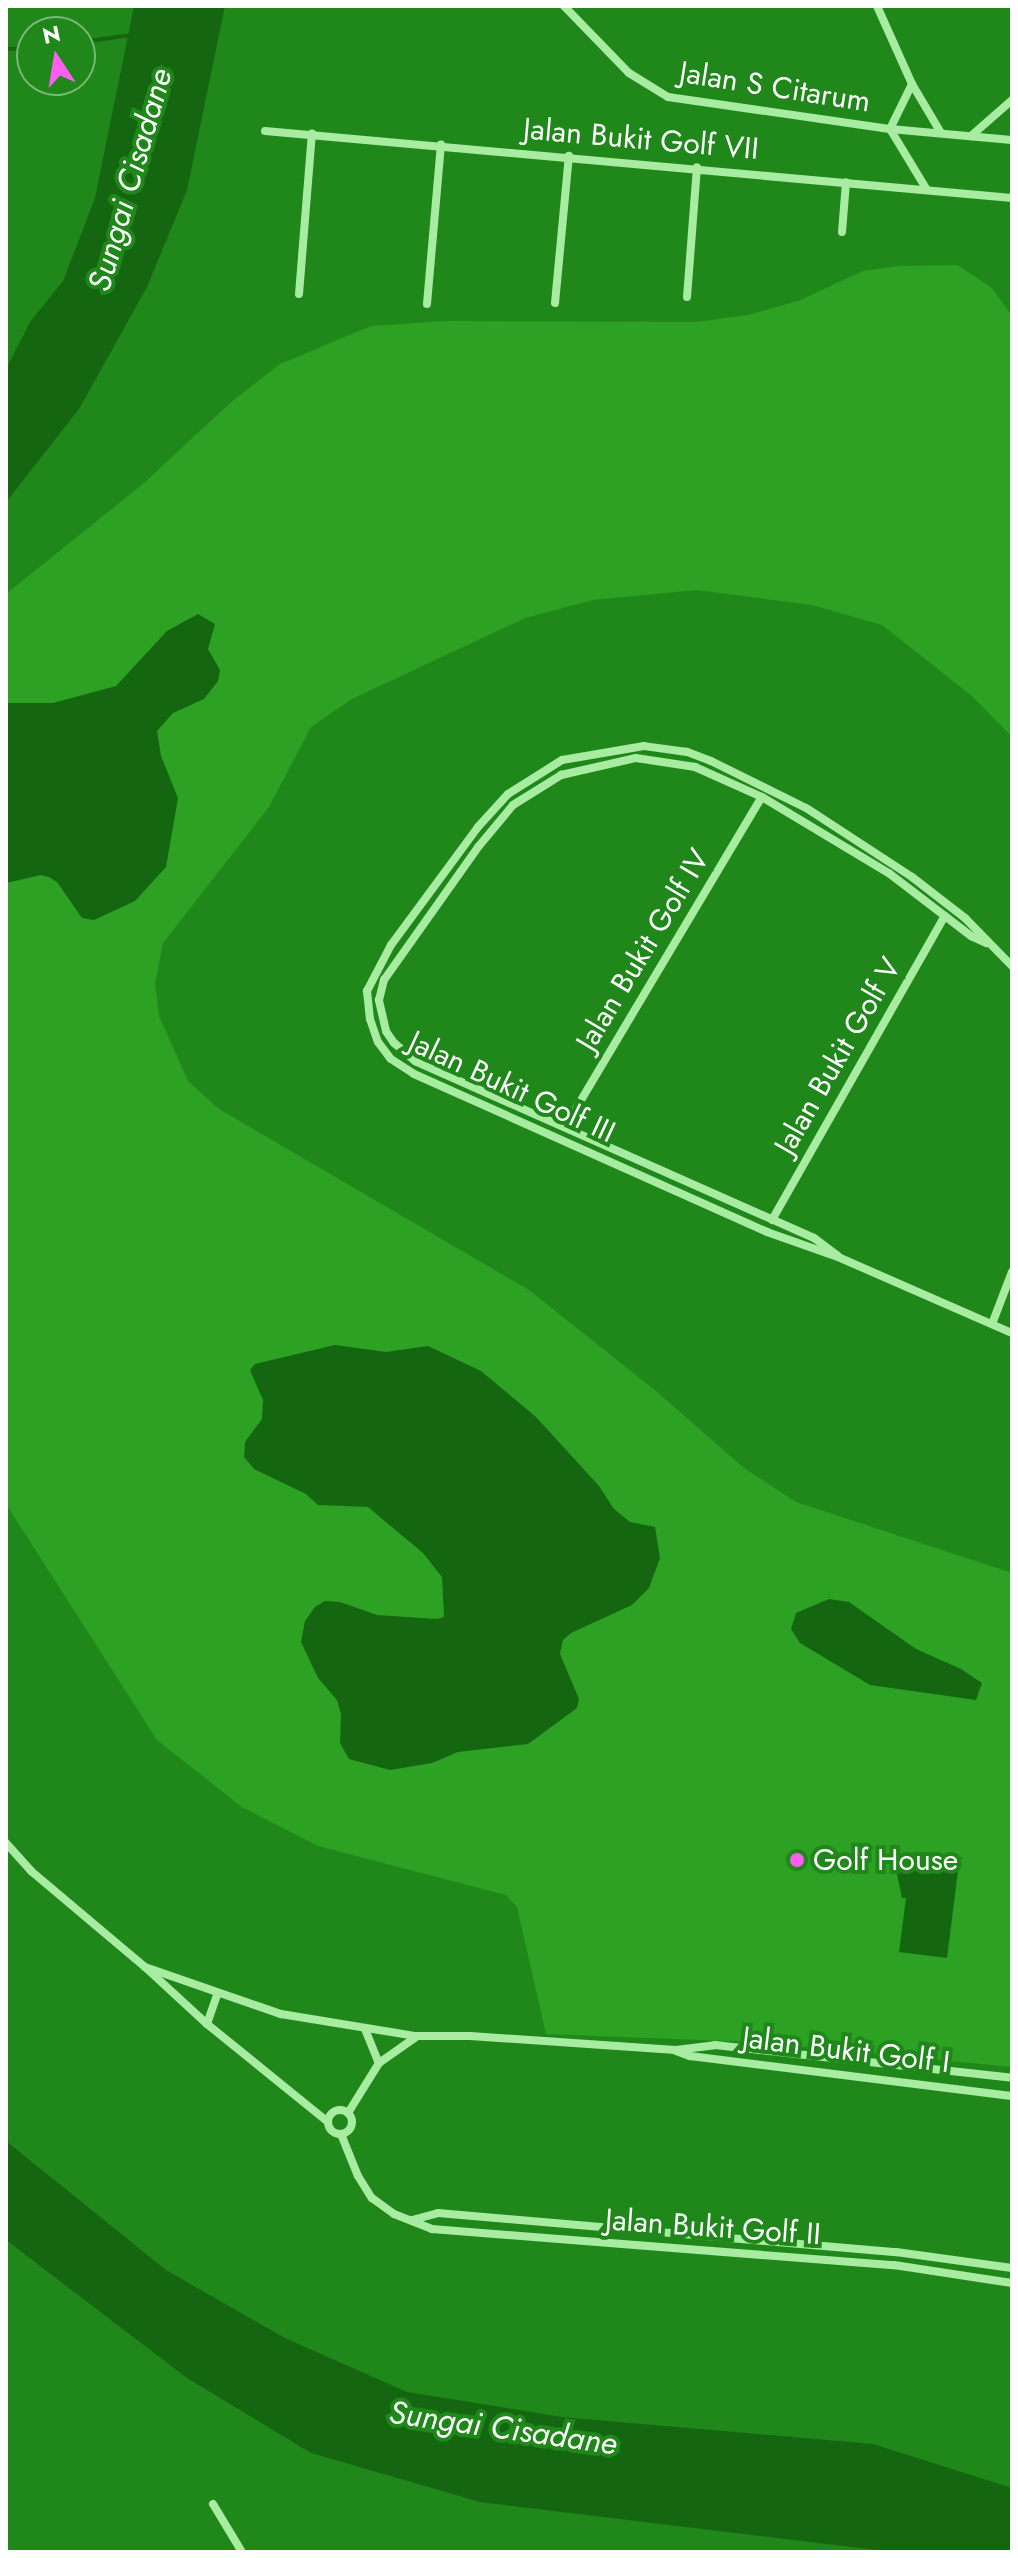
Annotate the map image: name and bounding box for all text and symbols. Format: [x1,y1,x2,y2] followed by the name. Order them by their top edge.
[16,16,96,96] north arrow
[40,17,63,52] text: N
[677,54,873,120] street label: Jalan S Citarum
[80,64,180,296] water label: Sungai Cisadane
[522,111,760,167] street label: Jalan Bukit Golf VII
[569,843,717,1057] street label: Jalan Bukit Golf IV
[767,951,909,1161] street label: Jalan Bukit Golf V
[403,1023,621,1151] street label: Jalan Bukit Golf III
[813,1842,958,1878] place label: Golf House
[788,1851,806,1869] marker: Golf House
[740,2019,952,2081] street label: Jalan Bukit Golf I
[604,2202,822,2252] street label: Jalan Bukit Golf II
[386,2393,620,2463] water label: Sungai Cisadane

